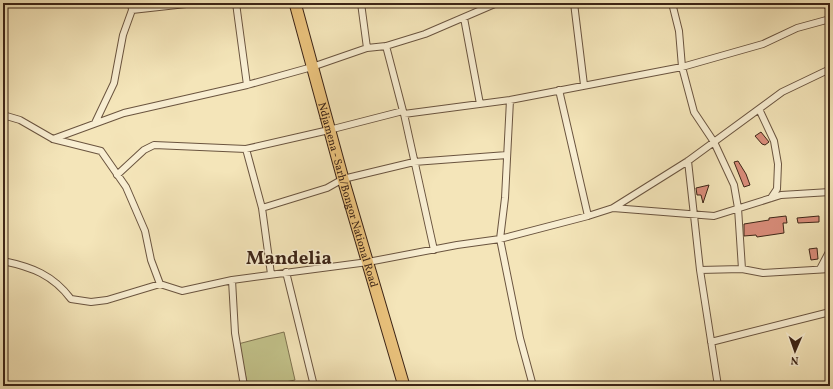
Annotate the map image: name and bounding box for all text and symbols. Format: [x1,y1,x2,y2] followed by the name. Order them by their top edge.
[313,101,381,289] street label: Ndjamena - Sarh/Bongor National Road
[246,246,332,272] district label: Mandelia
[775,331,815,371] north arrow
[790,352,799,367] text: N

